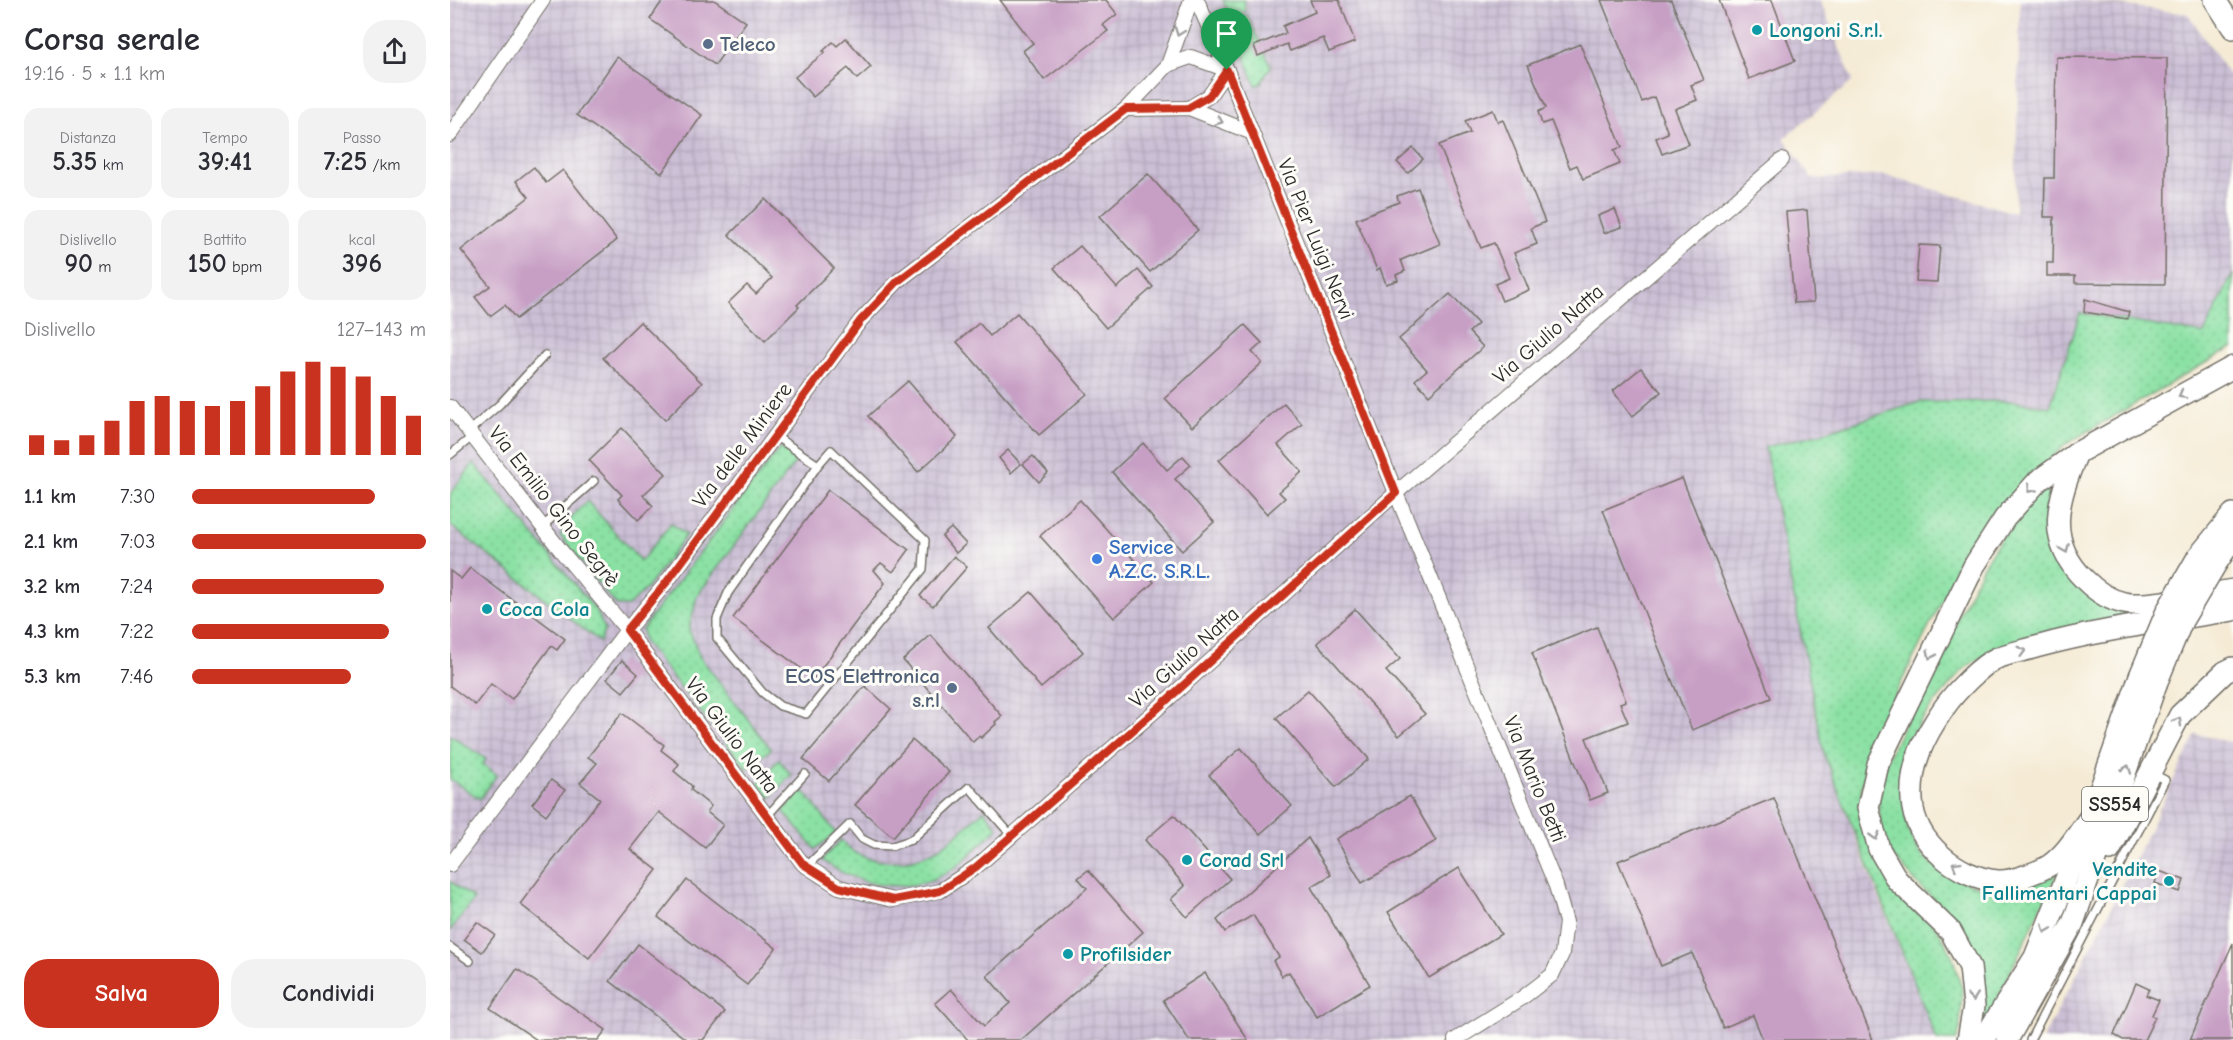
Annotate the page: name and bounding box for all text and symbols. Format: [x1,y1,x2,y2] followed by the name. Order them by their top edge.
[1201,8,1252,70] pin
[1210,17,1243,50] icon: arrive
[1769,18,1883,42] place label: Longoni S.r.l.
[24,20,200,58] text: Corsa serale
[363,20,426,83] button: share
[1750,23,1764,37] marker: Longoni S.r.l.
[1174,27,1187,37] one-way arrow
[720,32,776,56] place label: Teleco
[701,37,715,51] marker: Teleco
[24,62,165,85] text: 19:16 · 5 × 1.1 km
[1213,113,1224,126] one-way arrow
[60,129,116,147] text: Distanza
[202,129,248,147] text: Tempo
[343,129,381,147] text: Passo
[52,147,97,177] text: 5.35
[198,147,252,177] text: 39:41
[323,147,367,177] text: 7:25
[1273,155,1359,323] street label: Via Pier Luigi Nervi
[97,156,124,174] text: km
[367,156,401,174] text: /km
[59,231,117,249] text: Dislivello
[203,231,247,249] text: Battito
[349,231,375,249] text: kcal
[64,249,93,279] text: 90
[188,249,227,279] text: 150
[342,249,382,279] text: 396
[93,258,112,276] text: m
[227,258,262,276] text: bpm
[1488,279,1608,389] street label: Via Giulio Natta
[24,318,96,341] text: Dislivello
[337,318,426,341] text: 127–143 m
[687,378,797,512] street label: Via delle Miniere
[2178,388,2188,399] one-way arrow
[484,421,624,591] street label: Via Emilio Gino Segrè
[2027,482,2038,492] one-way arrow
[24,485,76,508] text: 1.1 km
[120,485,155,508] text: 7:30
[24,530,78,553] text: 2.1 km
[120,530,155,553] text: 7:03
[1109,535,1210,583] place label: Service A.Z.C. S.R.L.
[2058,543,2070,554] one-way arrow
[1090,552,1104,566] marker: Service A.Z.C. S.R.L.
[24,575,80,598] text: 3.2 km
[120,575,153,598] text: 7:24
[499,597,590,621] place label: Coca Cola
[480,602,494,616] marker: Coca Cola
[1124,602,1244,712] street label: Via Giulio Natta
[24,620,80,643] text: 4.3 km
[120,620,154,643] text: 7:22
[2016,646,2026,658] one-way arrow
[1927,648,1938,659] one-way arrow
[785,664,940,712] place label: ECOS Elettronica s.r.l
[24,665,81,688] text: 5.3 km
[120,665,154,688] text: 7:46
[681,672,783,798] street label: Via Giulio Natta
[945,681,959,695] marker: ECOS Elettronica s.r.l
[1499,712,1571,846] street label: Via Mario Betti
[2170,717,2182,727] one-way arrow
[2120,764,2133,775] one-way arrow
[2082,787,2148,821] road number: SS554
[1868,830,1881,840] one-way arrow
[1199,848,1284,872] place label: Corad Srl
[1180,853,1194,867] marker: Corad Srl
[1982,857,2157,905] place label: Vendite Fallimentari Cappai
[1952,861,1962,873] one-way arrow
[2162,874,2176,888] marker: Vendite Fallimentari Cappai
[2041,923,2053,934] one-way arrow
[1080,942,1172,966] place label: Profilsider
[1061,947,1075,961] marker: Profilsider
[24,959,219,1028] button: Salva
[231,959,426,1028] button: Condividi
[1966,993,1979,1002] one-way arrow

